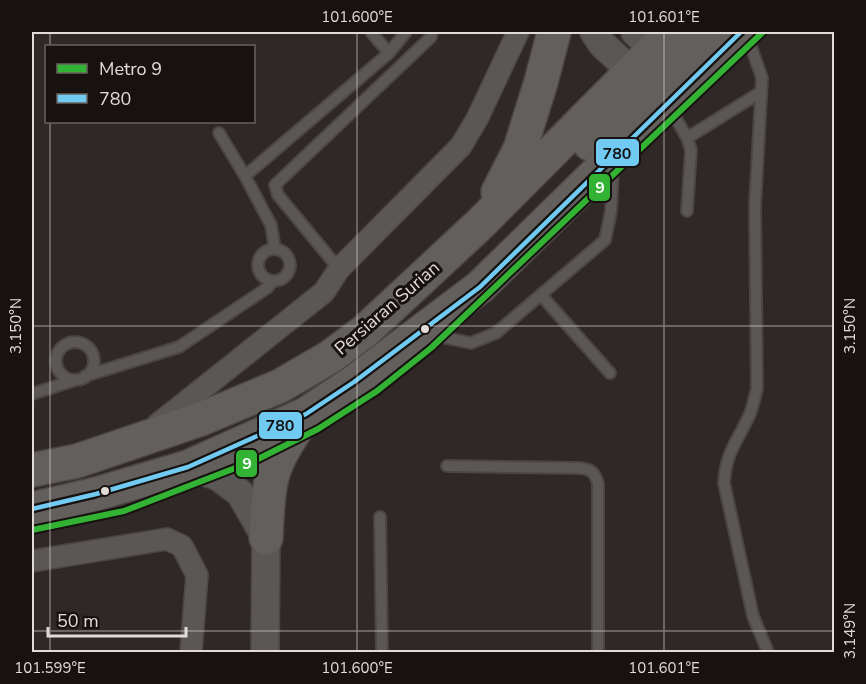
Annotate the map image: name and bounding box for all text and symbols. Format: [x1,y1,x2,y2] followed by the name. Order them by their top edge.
[321,7,393,27] text: 101.600°E
[628,7,700,27] text: 101.601°E
[45,45,255,123] legend
[99,57,162,81] text: Metro 9
[99,87,131,111] text: 780
[595,138,640,167] line badge: 780
[603,143,631,165] text: 780
[588,173,611,202] line badge: 9
[595,177,605,199] text: 9
[329,256,445,360] street label: Persiaran Surian
[6,298,26,354] text: 3.150°N
[840,298,860,354] text: 3.150°N
[419,323,431,335] unlabelled marker
[258,411,303,440] line badge: 780
[266,415,294,437] text: 780
[235,449,258,478] line badge: 9
[242,453,252,475] text: 9
[99,485,111,497] unlabelled marker
[48,600,186,638] scale bar
[840,603,860,659] text: 3.149°N
[57,609,99,633] text: 50 m
[14,658,86,678] text: 101.599°E
[321,658,393,678] text: 101.600°E
[628,658,700,678] text: 101.601°E

